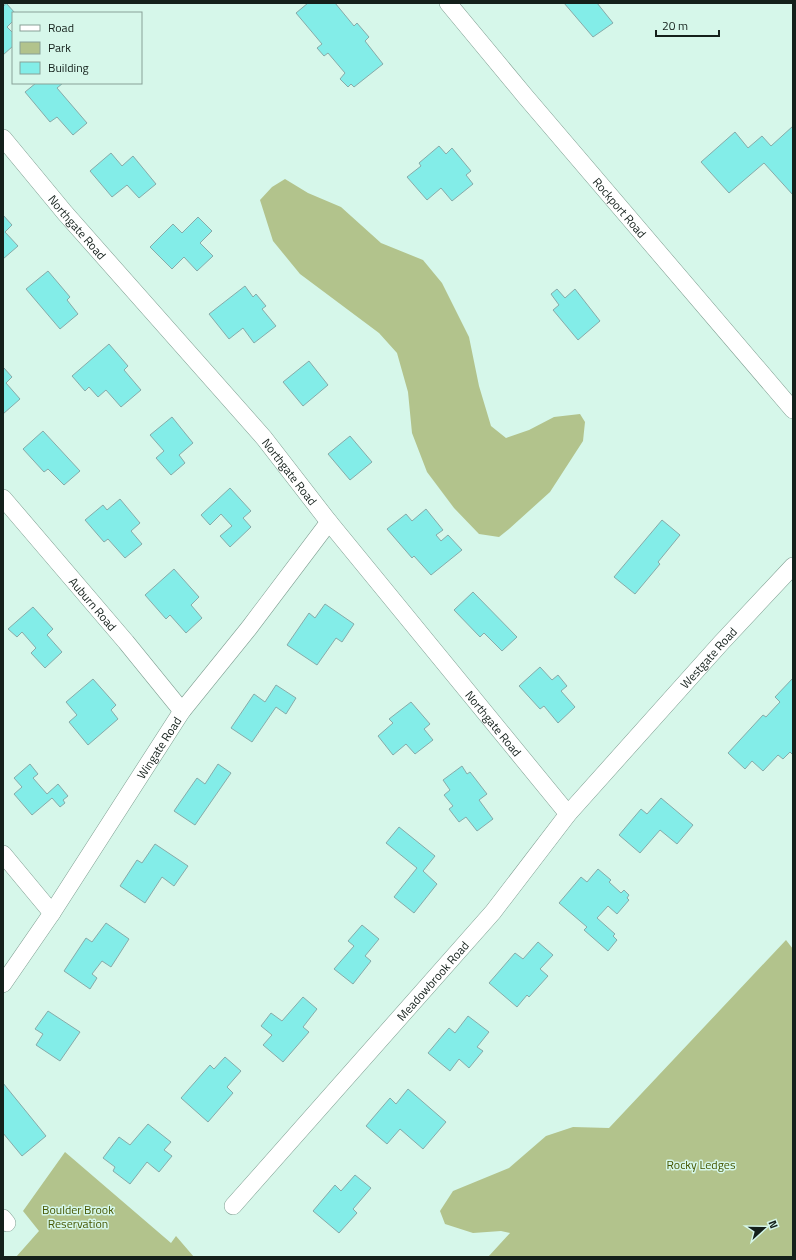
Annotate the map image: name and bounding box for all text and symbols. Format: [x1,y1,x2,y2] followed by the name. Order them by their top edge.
[12,12,142,84] legend
[656,12,719,38] scale bar
[662,16,688,35] text: 20 m
[48,18,74,37] text: Road
[48,38,71,57] text: Park
[48,58,89,77] text: Building
[589,173,651,242] street label: Rockport Road
[44,190,111,263] street label: Northgate Road
[258,434,322,509] street label: Northgate Road
[65,573,122,635] street label: Auburn Road
[675,622,741,693] street label: Westgate Road
[461,686,527,760] street label: Northgate Road
[131,713,186,783] street label: Wingate Road
[392,936,473,1025] street label: Meadowbrook Road
[667,1155,736,1174] park label: Rocky Ledges
[42,1200,114,1233] park label: Boulder Brook Reservation
[744,1208,784,1248] north arrow
[765,1218,782,1231] text: N

